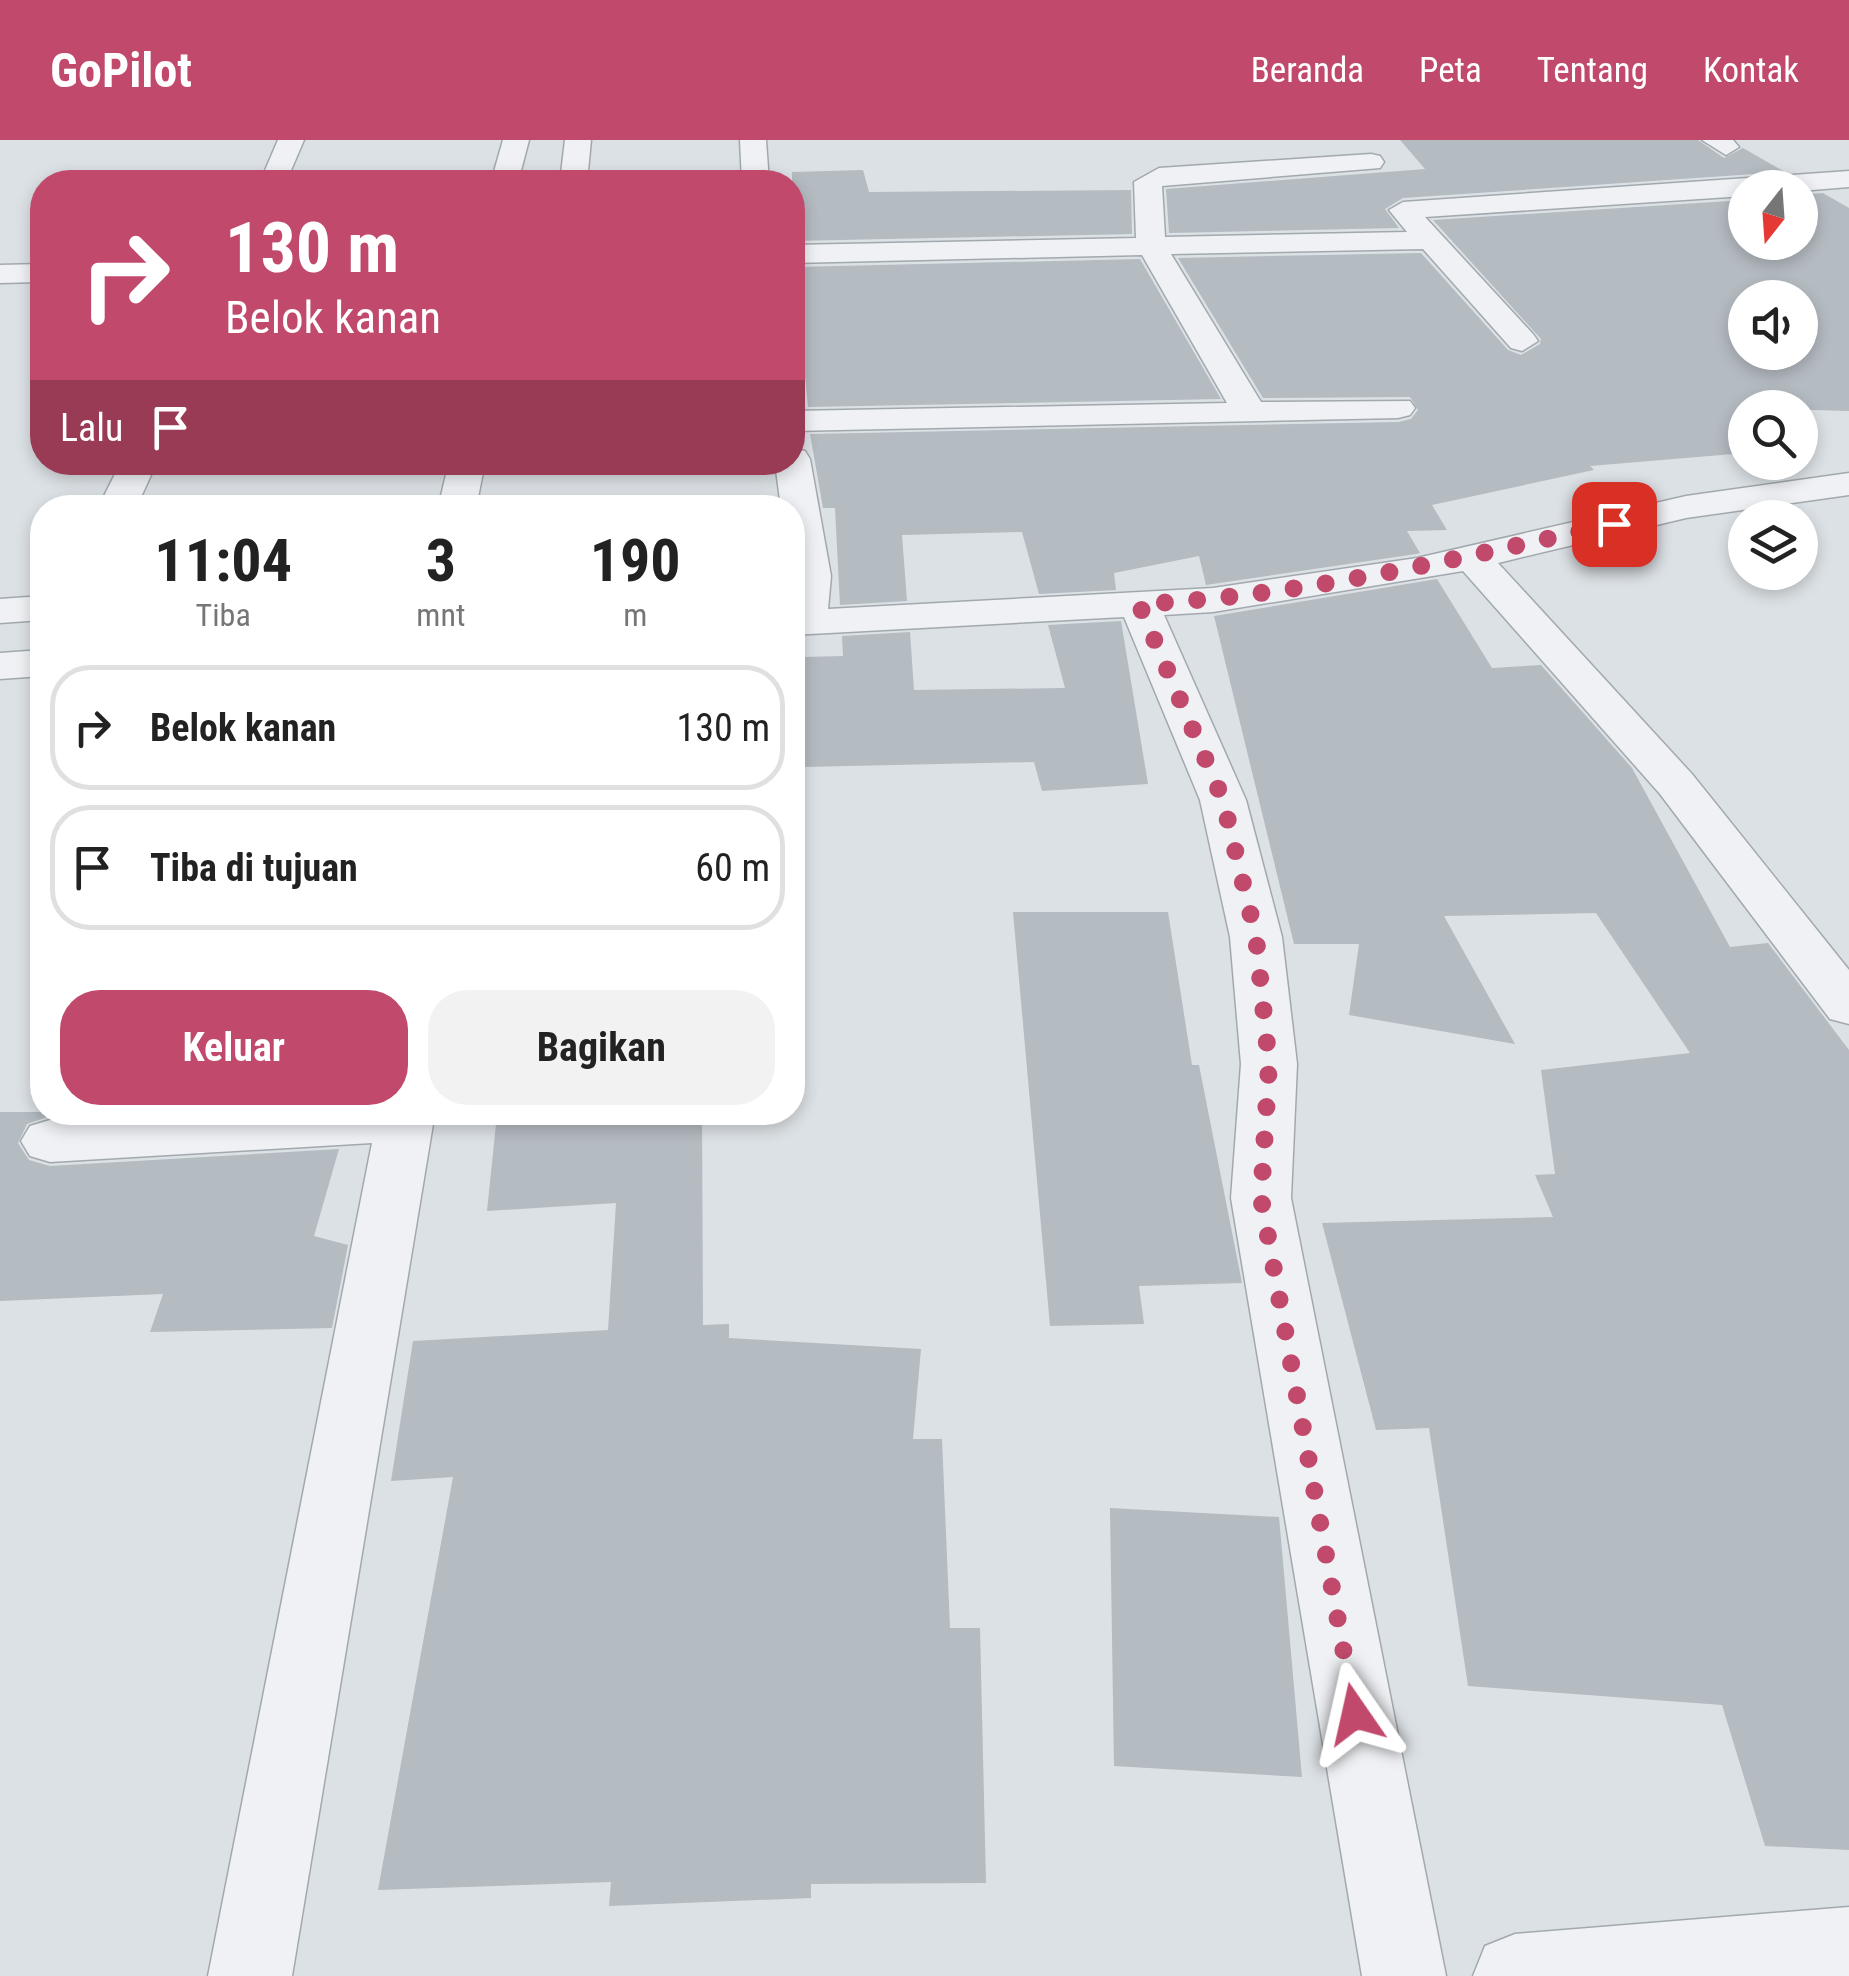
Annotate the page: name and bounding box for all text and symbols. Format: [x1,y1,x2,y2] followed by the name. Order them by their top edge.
[50,42,192,99] text: GoPilot
[1251,50,1364,91] text: Beranda
[1419,50,1482,91] text: Peta
[1537,50,1648,91] text: Tentang
[1703,50,1799,91] text: Kontak
[1728,170,1818,260] north arrow
[1728,170,1818,590] map controls
[225,207,399,289] text: 130 m
[60,210,190,340] icon: right
[1728,280,1818,370] button: sound
[225,291,441,344] text: Belok kanan
[1728,390,1818,480] button: search
[143,400,198,455] icon: arrive
[60,406,123,450] text: Lalu
[1572,482,1657,567] pin
[1587,497,1642,552] icon: arrive
[1728,500,1818,590] button: layers
[154,525,292,596] text: 11:04
[426,525,456,596] text: 3
[590,525,681,596] text: 190
[196,596,251,634] text: Tiba
[416,596,465,634] text: mnt
[623,596,647,634] text: m
[65,700,120,755] icon: right
[150,706,336,750] text: Belok kanan
[676,706,770,750] text: 130 m
[65,840,120,895] icon: arrive
[150,846,358,890] text: Tiba di tujuan
[695,846,770,890] text: 60 m
[60,990,408,1105] button: Keluar
[428,990,775,1105] button: Bagikan
[1303,1662,1407,1766] position arrow

